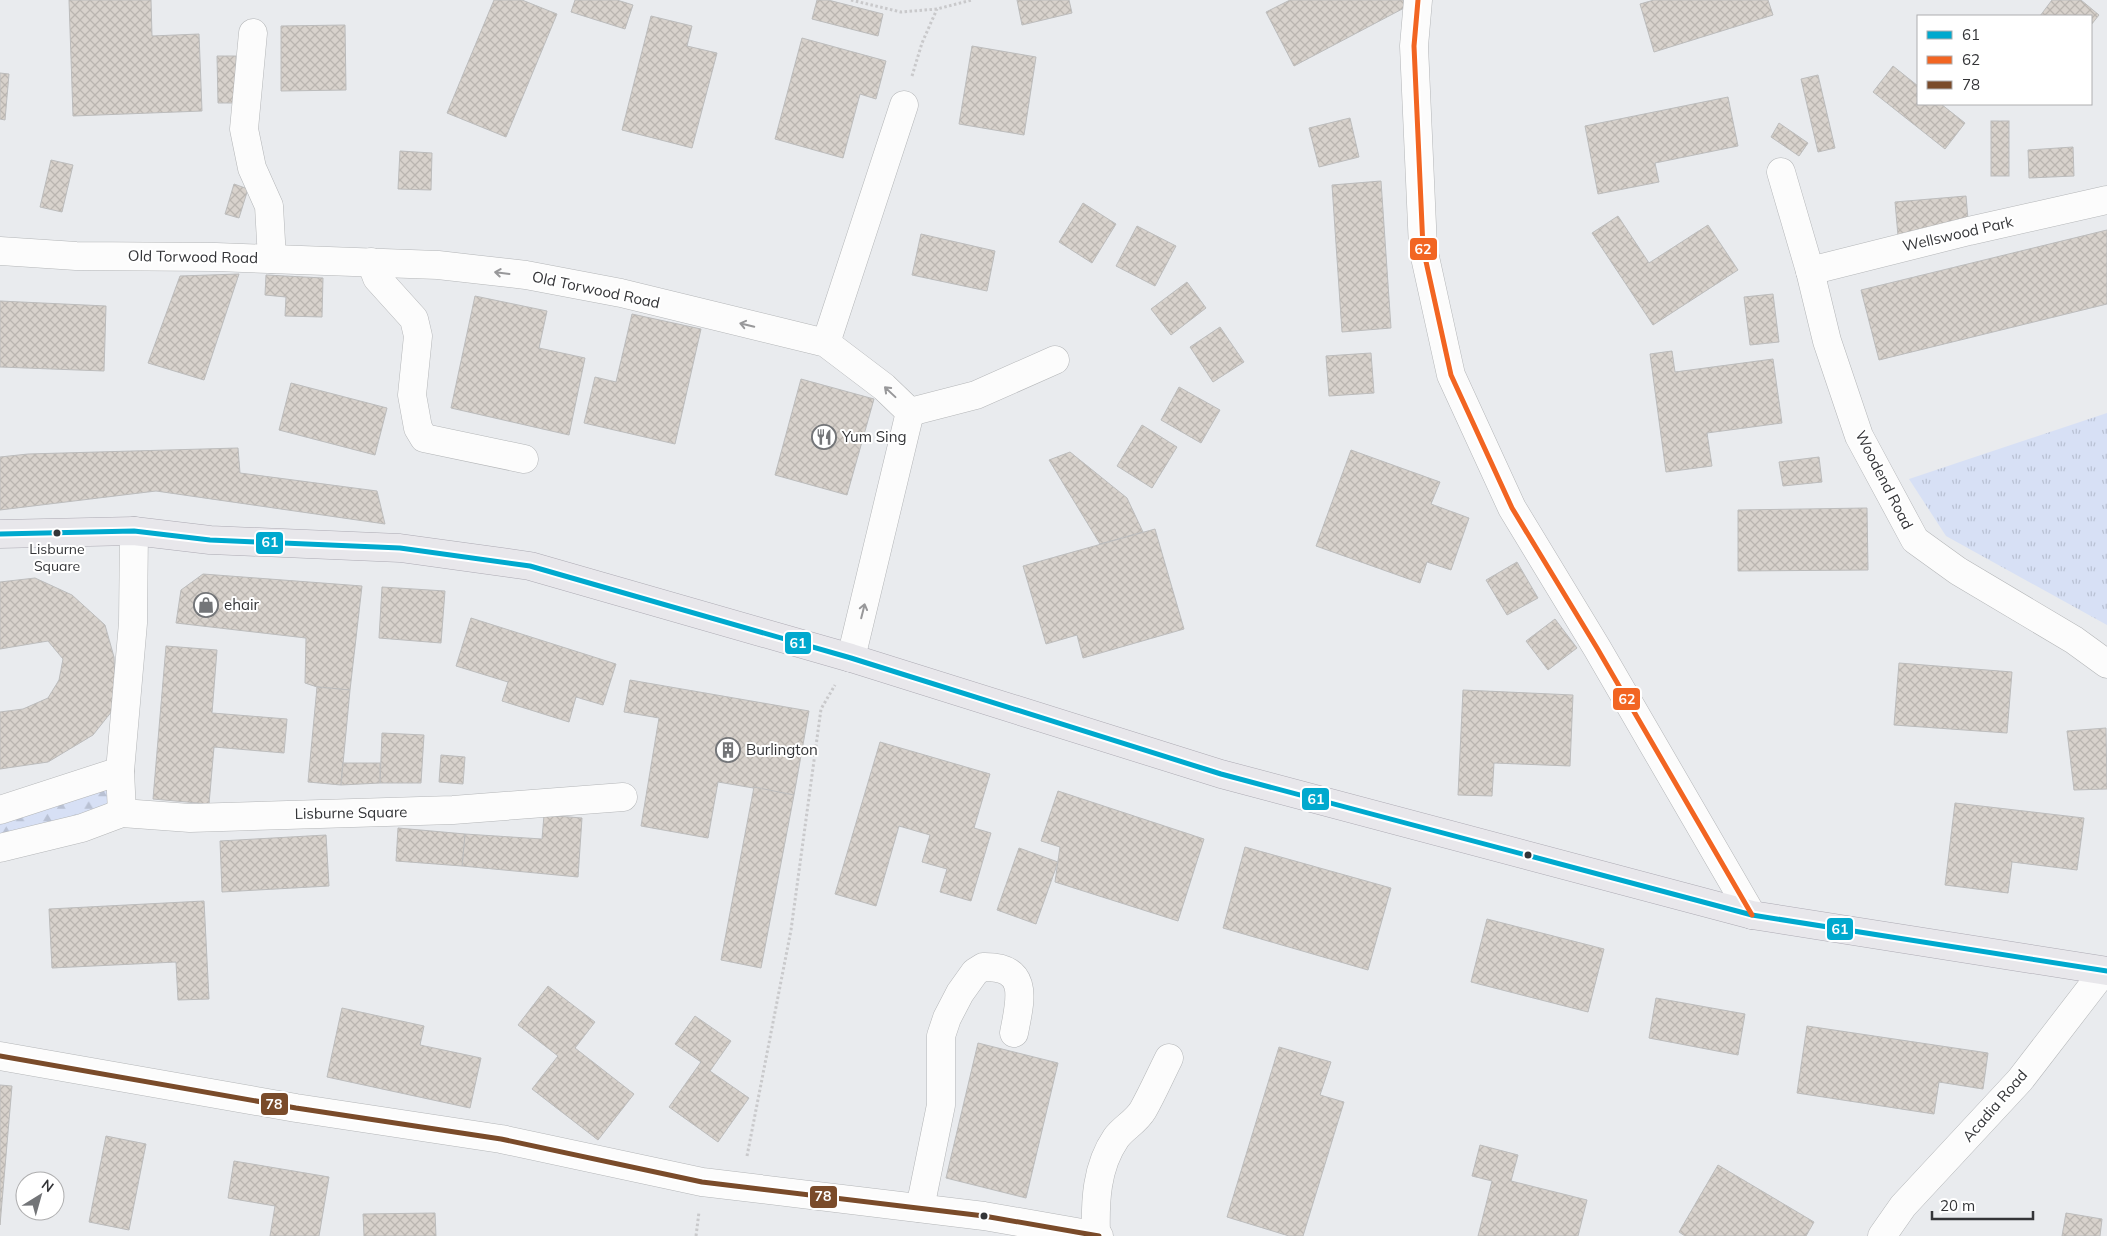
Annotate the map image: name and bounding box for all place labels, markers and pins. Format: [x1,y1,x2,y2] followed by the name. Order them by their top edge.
[811,424,837,450] restaurant icon: Yum Sing
[841,427,907,446] place label: Yum Sing
[52,528,62,538] marker: Lisburne Square
[29,540,85,575] place label: Lisburne Square
[193,592,219,618] shop icon: ehair
[224,595,260,614] place label: ehair
[715,737,741,763] building icon: Burlington
[746,740,818,759] place label: Burlington
[1523,850,1533,860] unlabelled marker
[979,1211,989,1221] unlabelled marker

